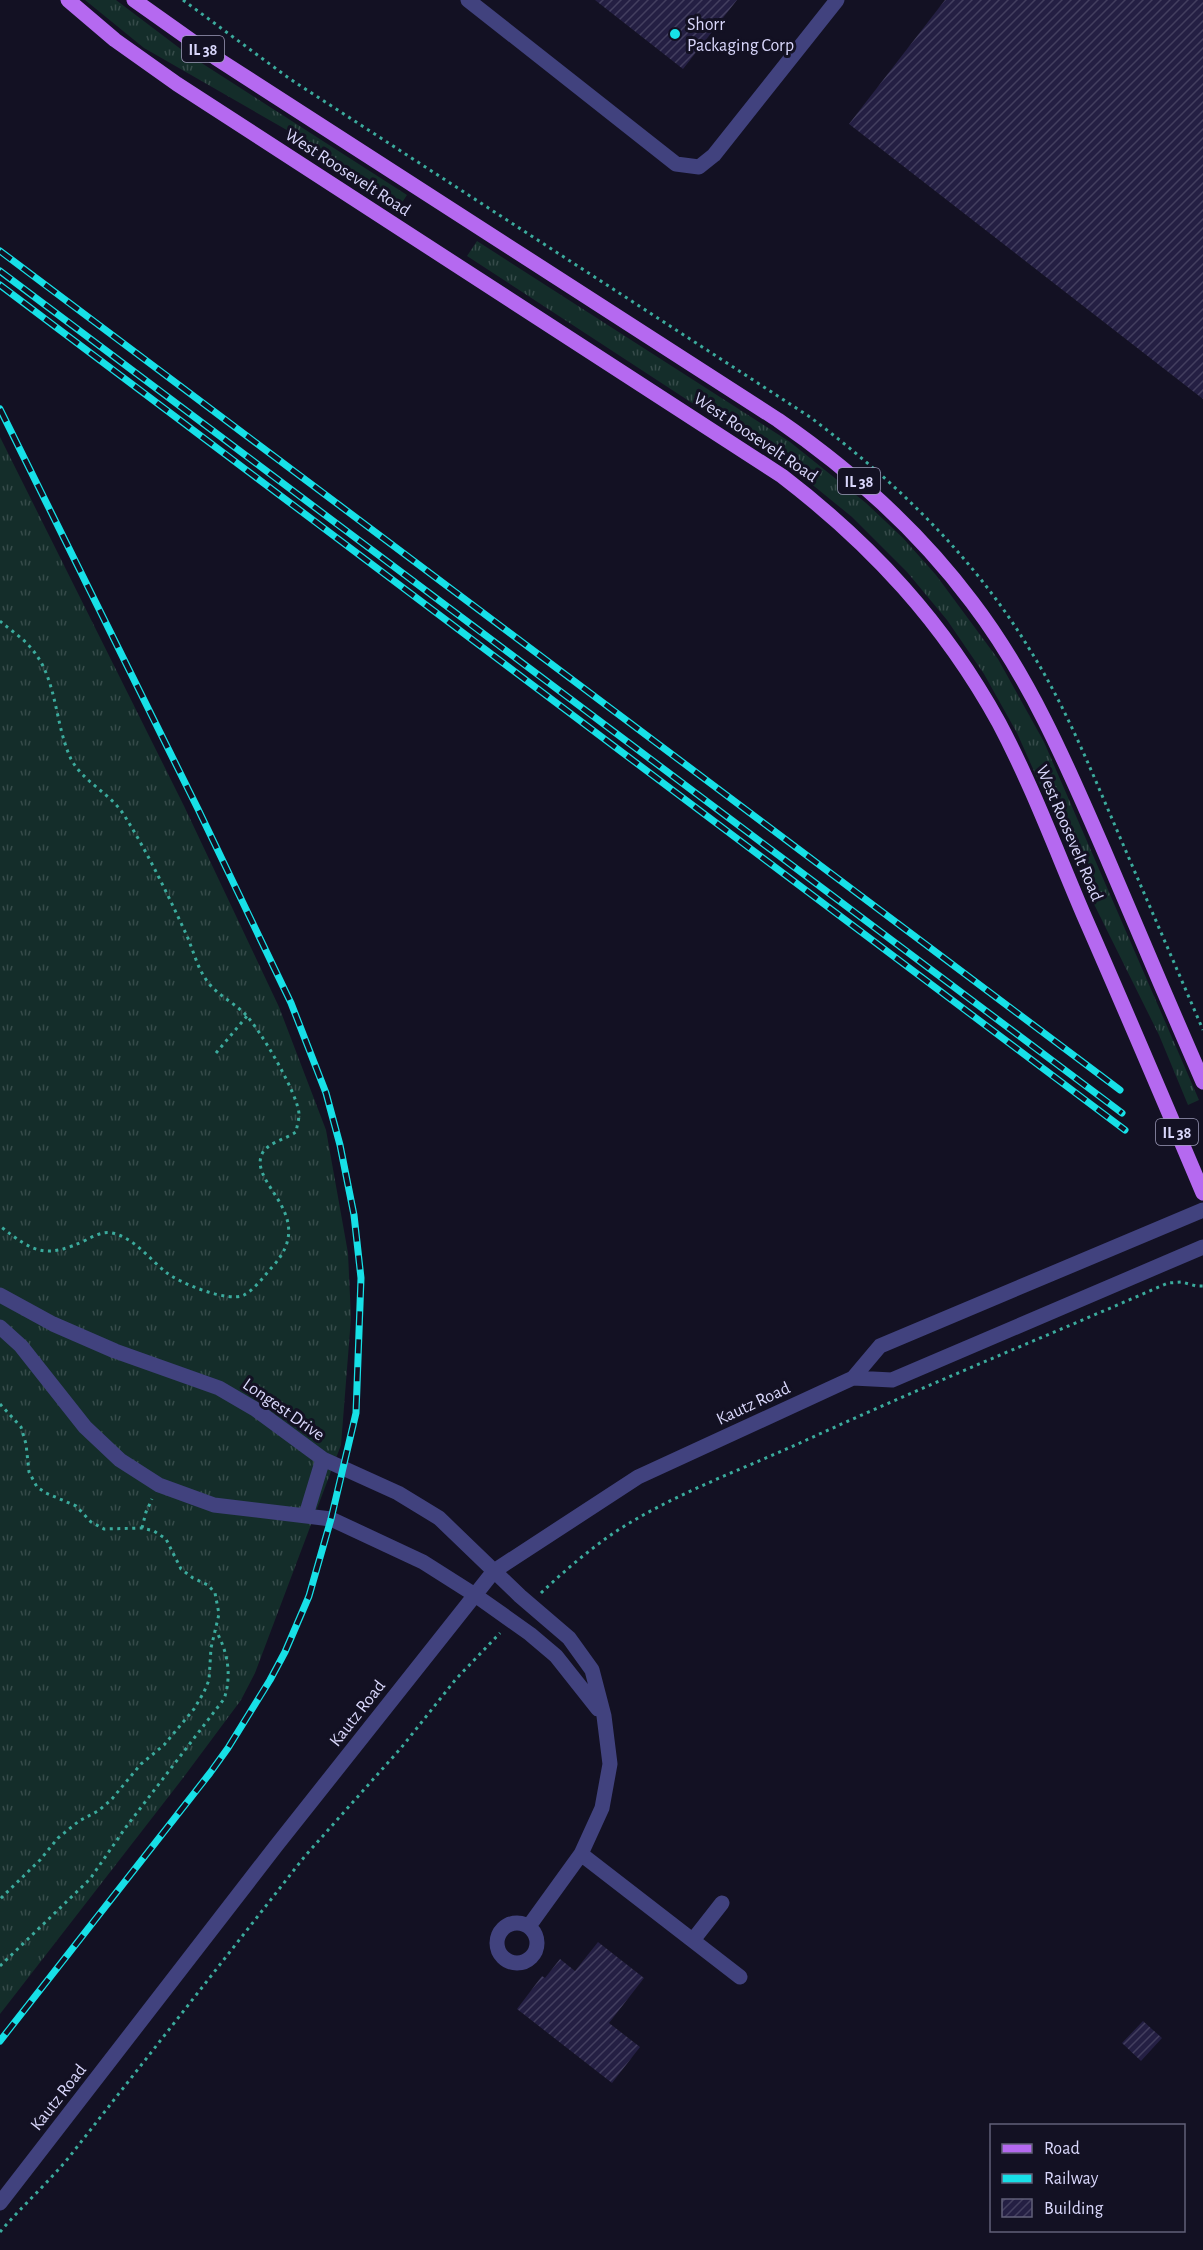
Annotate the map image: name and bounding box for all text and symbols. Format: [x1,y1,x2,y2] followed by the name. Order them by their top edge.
[687,16,794,55] place label: Shorr Packaging Corp
[668,27,682,41] marker: Shorr Packaging Corp
[182,36,224,62] road number: IL 38
[282,126,413,220] street label: West Roosevelt Road
[690,390,821,486] street label: West Roosevelt Road
[838,468,880,494] road number: IL 38
[1032,763,1106,904] street label: West Roosevelt Road
[1156,1119,1198,1145] road number: IL 38
[239,1375,328,1444] street label: Longest Drive
[714,1379,793,1429] street label: Kautz Road
[326,1677,389,1750] street label: Kautz Road
[27,2061,90,2134] street label: Kautz Road
[990,2124,1185,2232] legend
[1044,2140,1080,2158] text: Road
[1044,2170,1099,2188] text: Railway
[1044,2200,1104,2218] text: Building

